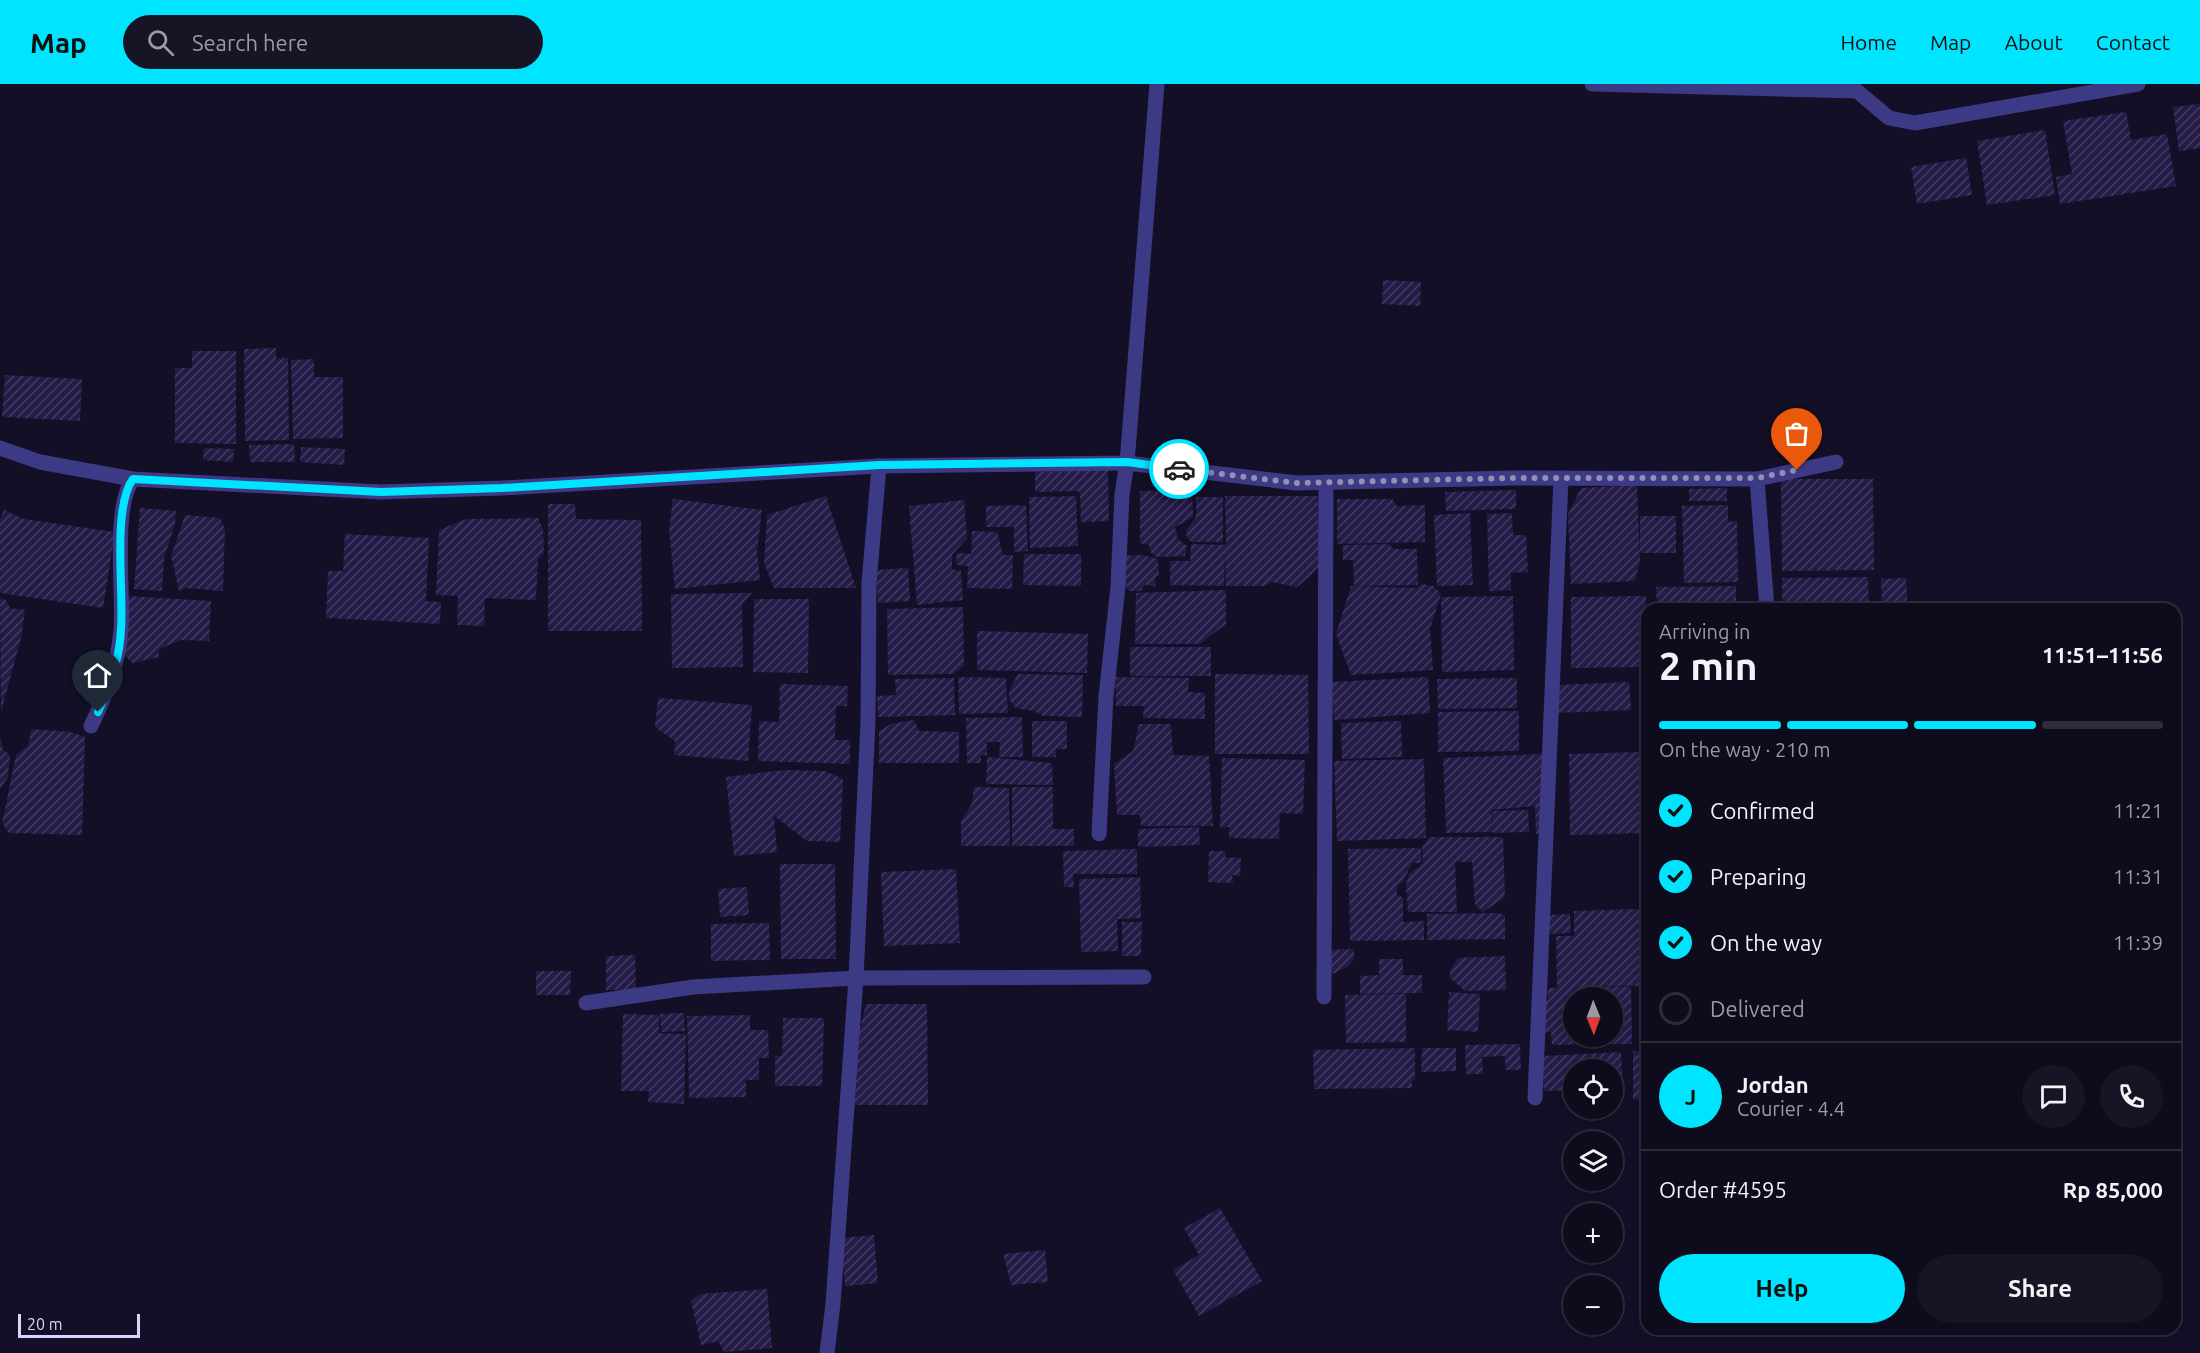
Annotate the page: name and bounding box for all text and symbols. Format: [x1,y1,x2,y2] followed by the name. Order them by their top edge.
[123,15,543,69] search box
[144,26,177,59] icon: search
[30,27,87,58] text: Map
[192,30,308,55] text: Search here
[1840,30,1897,54] text: Home
[1930,30,1971,54] text: Map
[2004,30,2063,54] text: About
[2096,30,2170,54] text: Contact
[1771,408,1822,470] pin
[1780,417,1813,450] icon: bag
[1149,439,1209,499] courier
[1163,453,1196,486] icon: car
[1659,620,1750,643] text: Arriving in
[2042,642,2163,667] text: 11:51–11:56
[1659,644,1758,687] text: 2 min
[72,650,123,712] pin
[81,659,114,692] icon: home
[1659,738,1831,761] text: On the way · 210 m
[1659,794,1692,827] icon: check
[1710,798,1815,823] text: Confirmed
[2113,799,2163,822] text: 11:21
[1659,860,1692,893] icon: check
[1710,864,1807,889] text: Preparing
[2113,865,2163,888] text: 11:31
[1659,926,1692,959] icon: check
[1710,930,1822,955] text: On the way
[2113,931,2163,954] text: 11:39
[1563,987,1623,1047] north arrow
[1563,987,1623,1335] map controls
[1710,996,1805,1021] text: Delivered
[1563,1059,1623,1119] button: locate
[2022,1065,2085,1128] button: chat
[2100,1065,2163,1128] button: phone
[1737,1072,1809,1097] text: Jordan
[1685,1084,1696,1109] text: J
[1737,1097,1845,1120] text: Courier · 4.4
[1563,1131,1623,1191] button: layers
[1659,1177,1787,1202] text: Order #4595
[2063,1177,2163,1202] text: Rp 85,000
[1563,1203,1623,1263] button: +
[1659,1254,1905,1323] button: Help
[1917,1254,2163,1323] button: Share
[1563,1275,1623,1335] button: −
[18,1311,140,1338] scale bar
[27,1315,63,1333] text: 20 m

